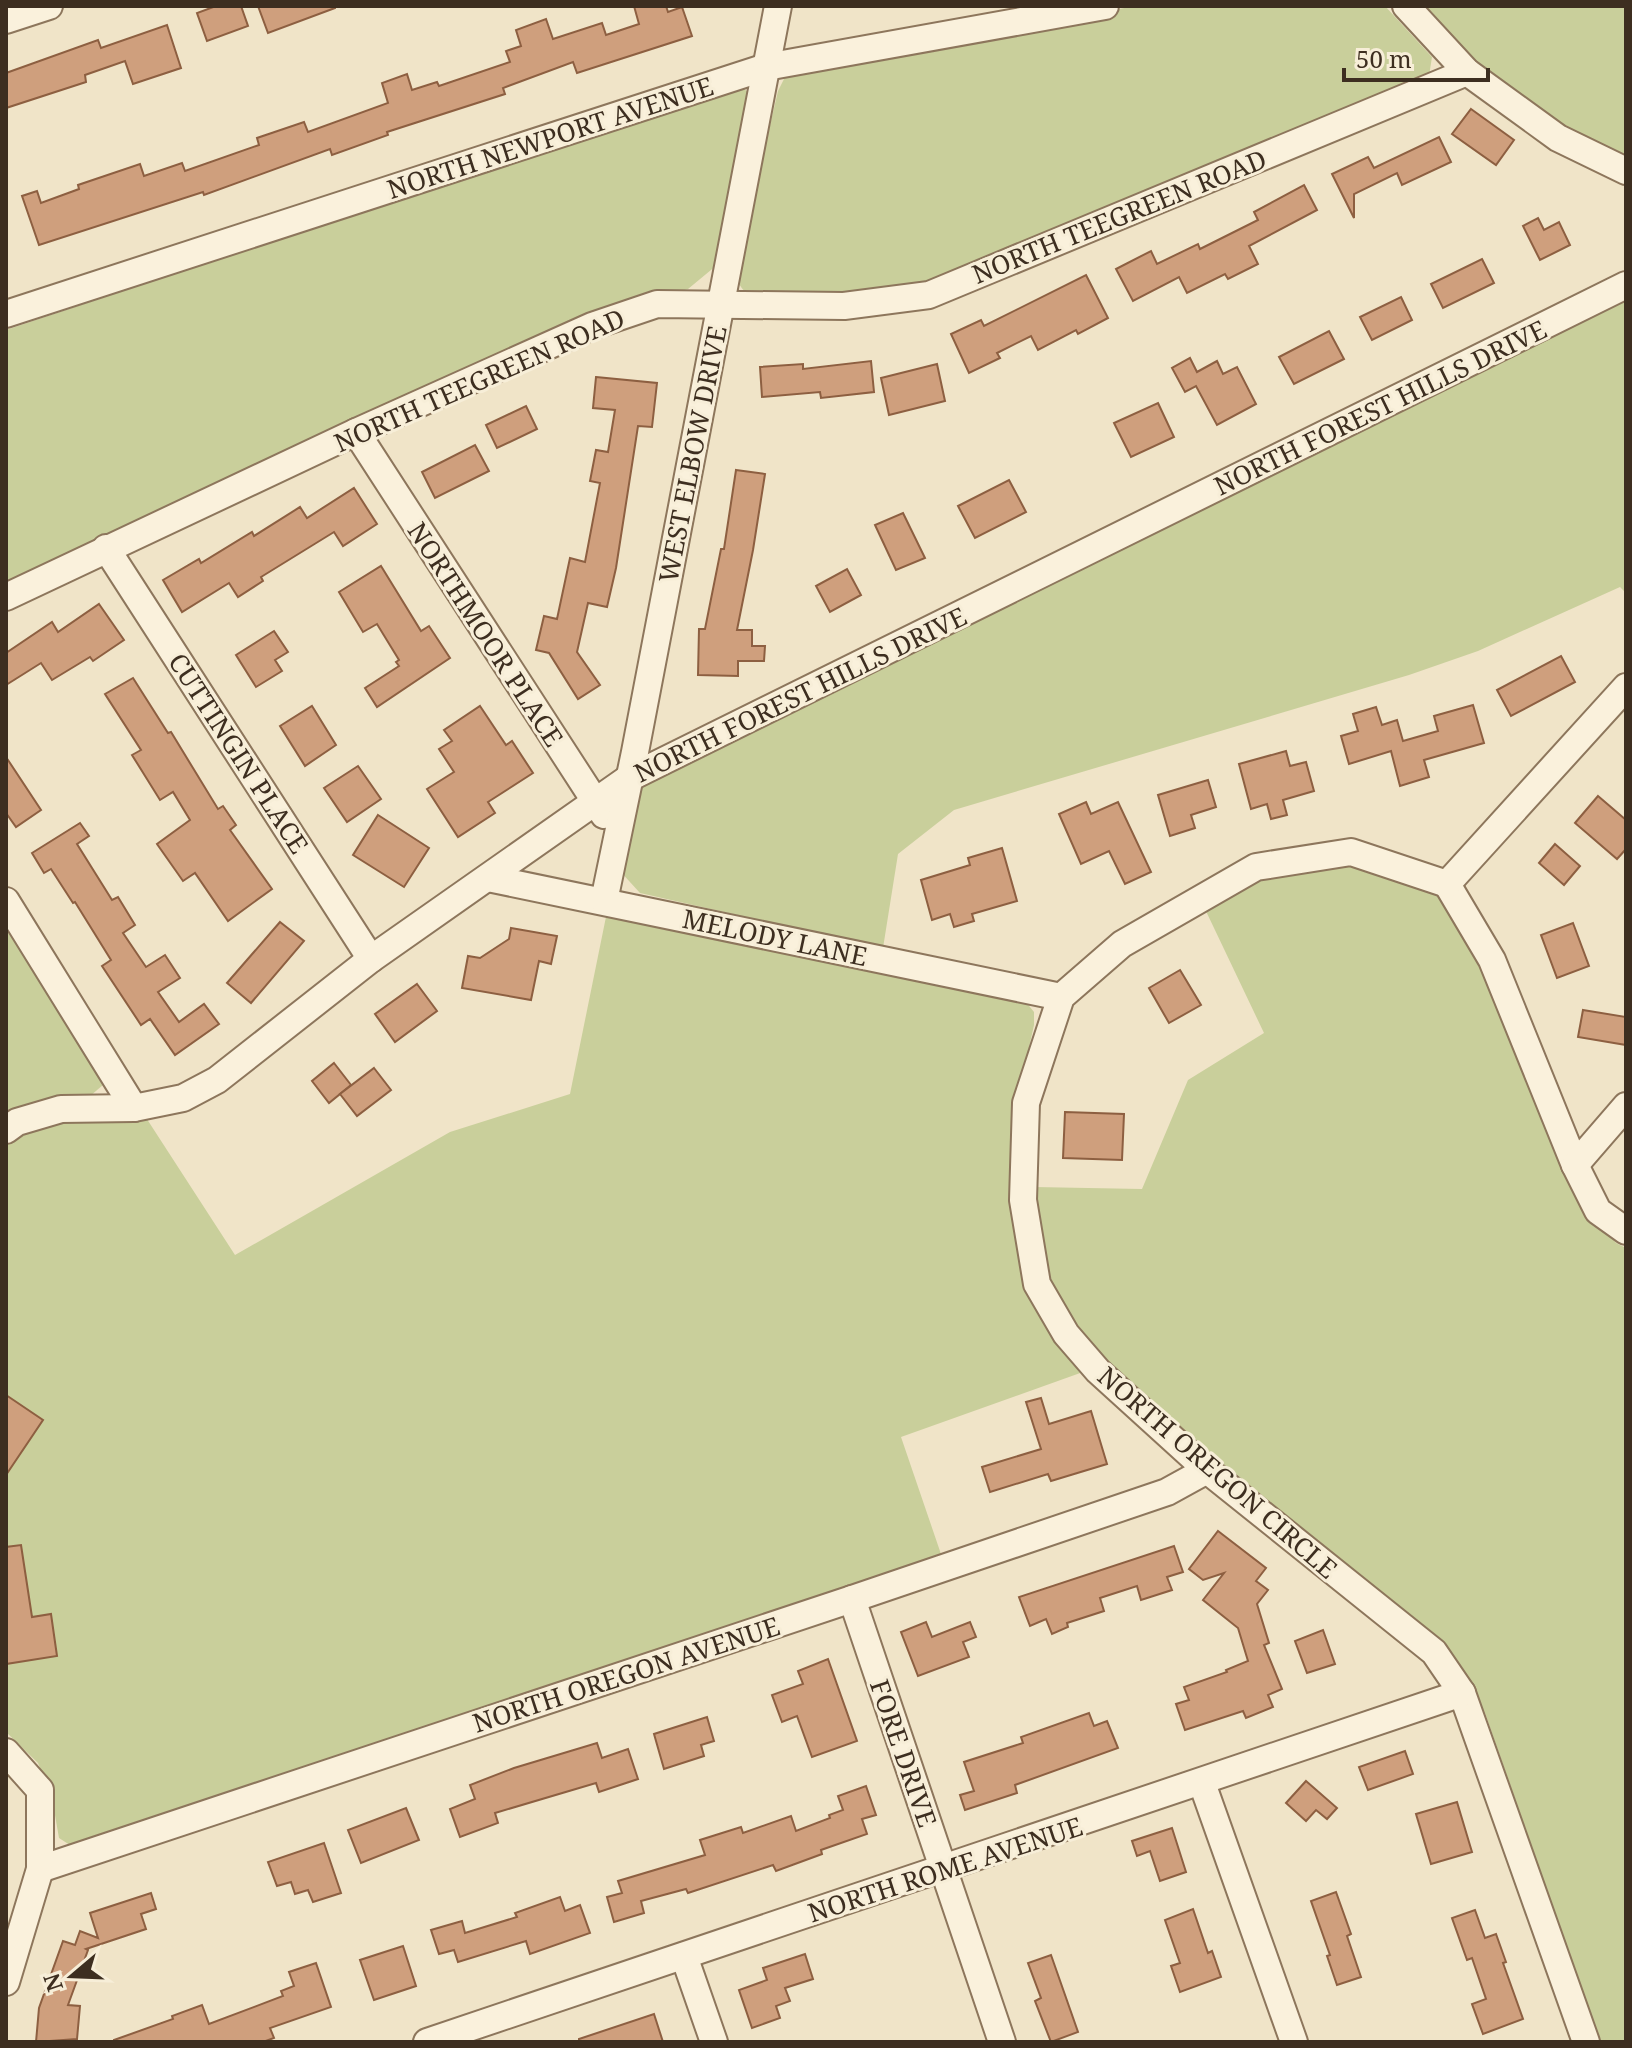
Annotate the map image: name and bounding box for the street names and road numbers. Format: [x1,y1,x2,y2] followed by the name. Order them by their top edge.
[382,67,718,207] street label: NORTH NEWPORT AVENUE
[966,140,1272,292] street label: NORTH TEEGREEN ROAD
[328,300,630,460] street label: NORTH TEEGREEN ROAD
[1208,311,1552,503] street label: NORTH FOREST HILLS DRIVE
[649,322,735,586] street label: WEST ELBOW DRIVE
[400,515,572,753] street label: NORTHMOOR PLACE
[628,598,972,790] street label: NORTH FOREST HILLS DRIVE
[161,646,317,860] street label: CUTTINGIN PLACE
[679,900,871,974] street label: MELODY LANE
[1091,1358,1345,1586] street label: NORTH OREGON CIRCLE
[468,1607,784,1741] street label: NORTH OREGON AVENUE
[862,1674,946,1832] street label: FORE DRIVE
[803,1808,1087,1930] street label: NORTH ROME AVENUE

